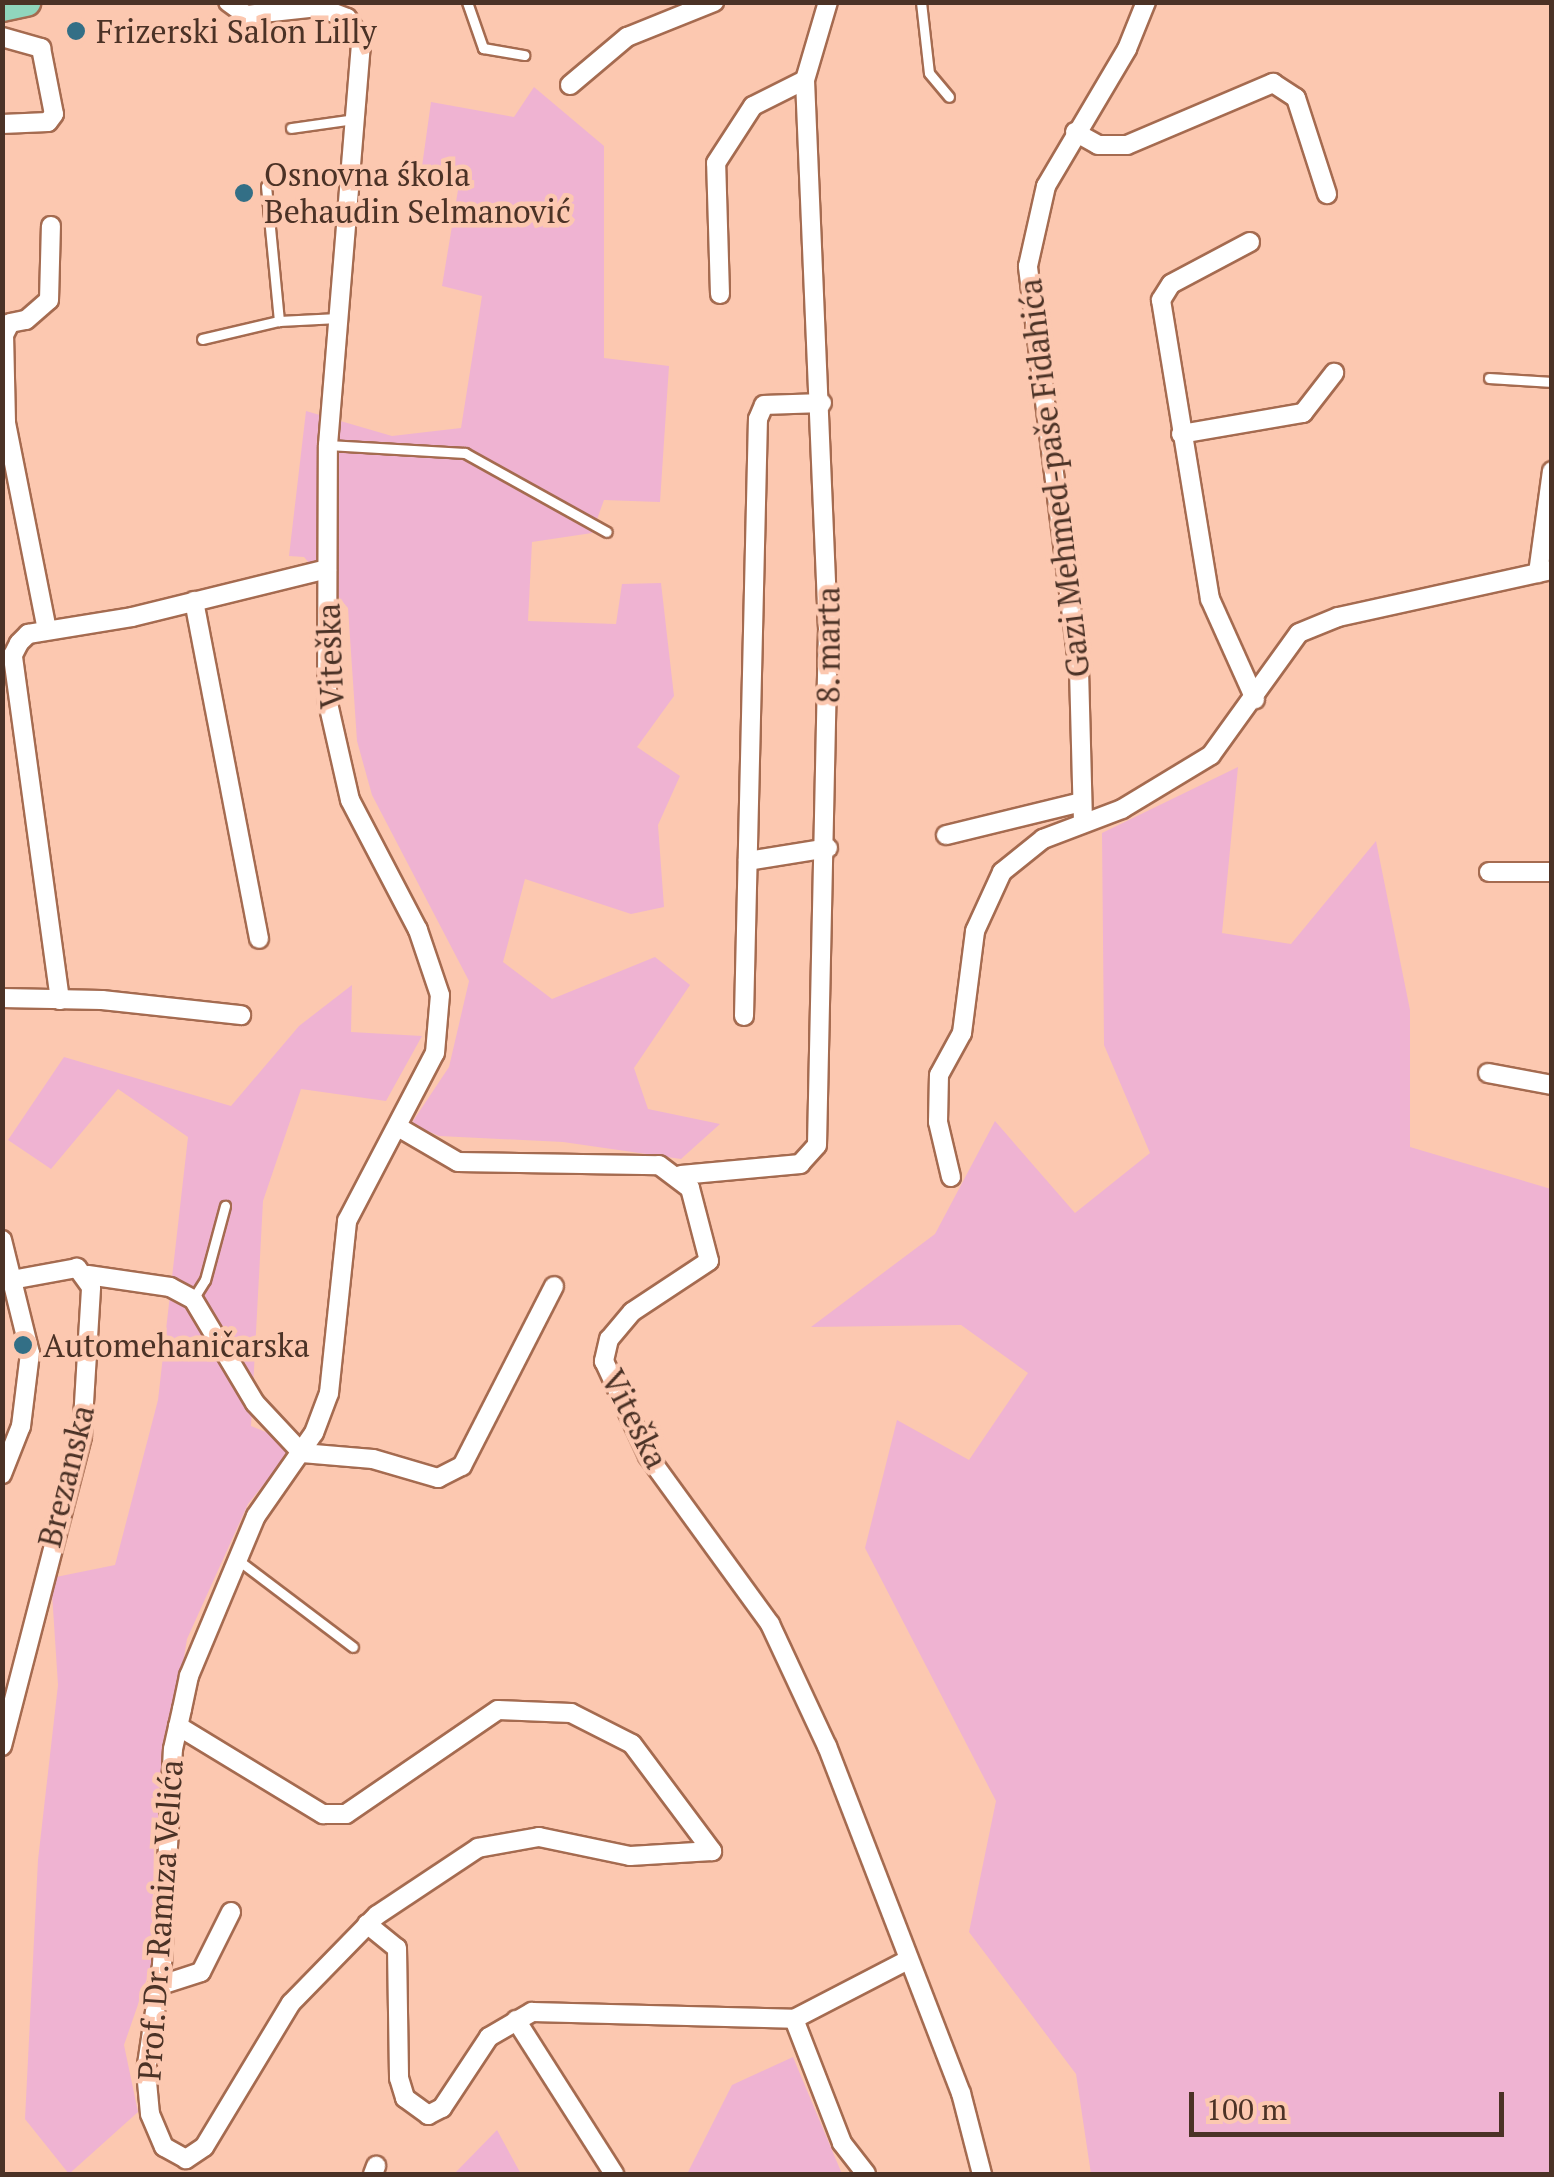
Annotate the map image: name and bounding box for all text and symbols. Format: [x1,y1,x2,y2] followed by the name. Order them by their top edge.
[96,12,377,50] place label: Frizerski Salon Lilly
[65,20,87,42] marker: Frizerski Salon Lilly
[264,156,571,231] place label: Osnovna śkola Behaudin Selmanović
[233,182,255,204] marker: Osnovna śkola Behaudin Selmanović
[1010,276,1098,680] street label: Gazi Mehmed-paše Fidahića
[809,586,847,704] street label: 8. marta
[309,602,351,710] street label: Viteška
[43,1326,310,1364] place label: Automehaničarska
[12,1334,34,1356] marker: Automehaničarska
[594,1363,676,1475] street label: Viteška
[30,1401,102,1551] street label: Brezanska
[130,1757,190,2083] street label: Prof. Dr. Ramiza Velića
[1194,2072,1509,2134] scale bar
[1206,2089,1287,2129] text: 100 m

